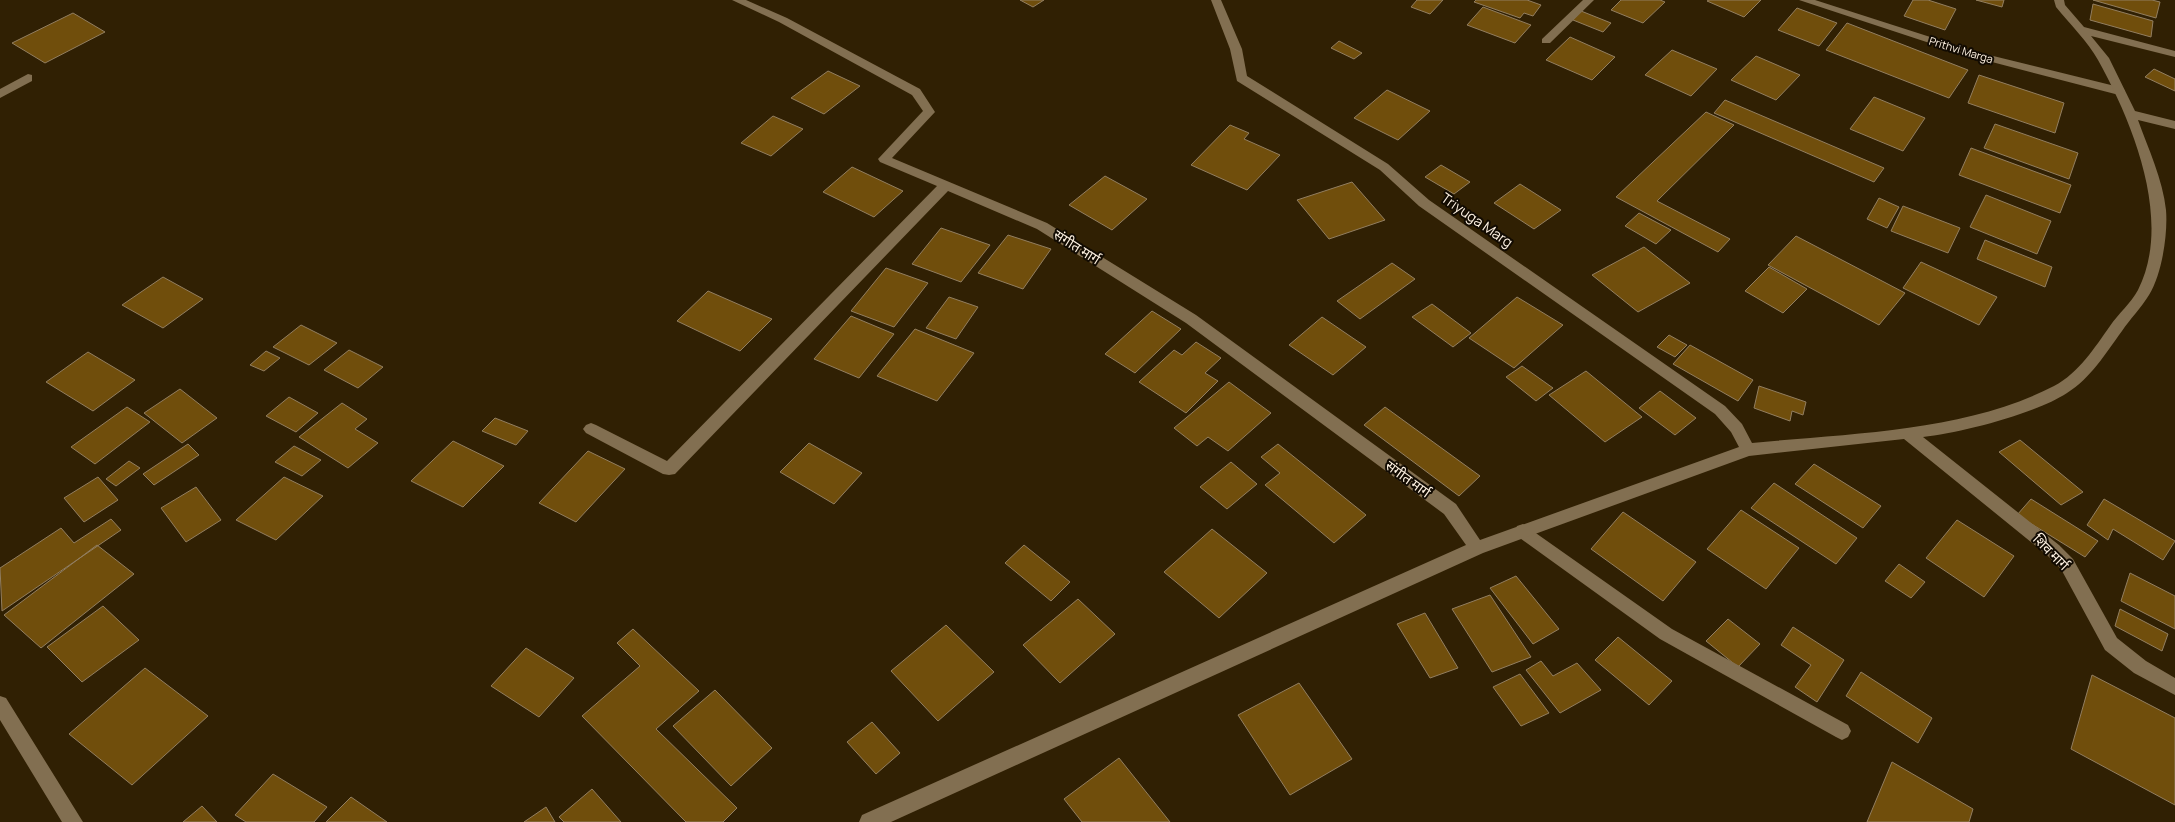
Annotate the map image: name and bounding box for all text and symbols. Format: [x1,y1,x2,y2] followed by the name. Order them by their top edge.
[1927,33,1995,66] street label: Prithvi Marga
[1438,188,1517,251] street label: Triyuga Marg
[1050,225,1105,269] street label: संगीत मार्ग
[1382,456,1436,502] street label: संगीत मार्ग
[2029,530,2074,575] street label: शिव मार्ग

